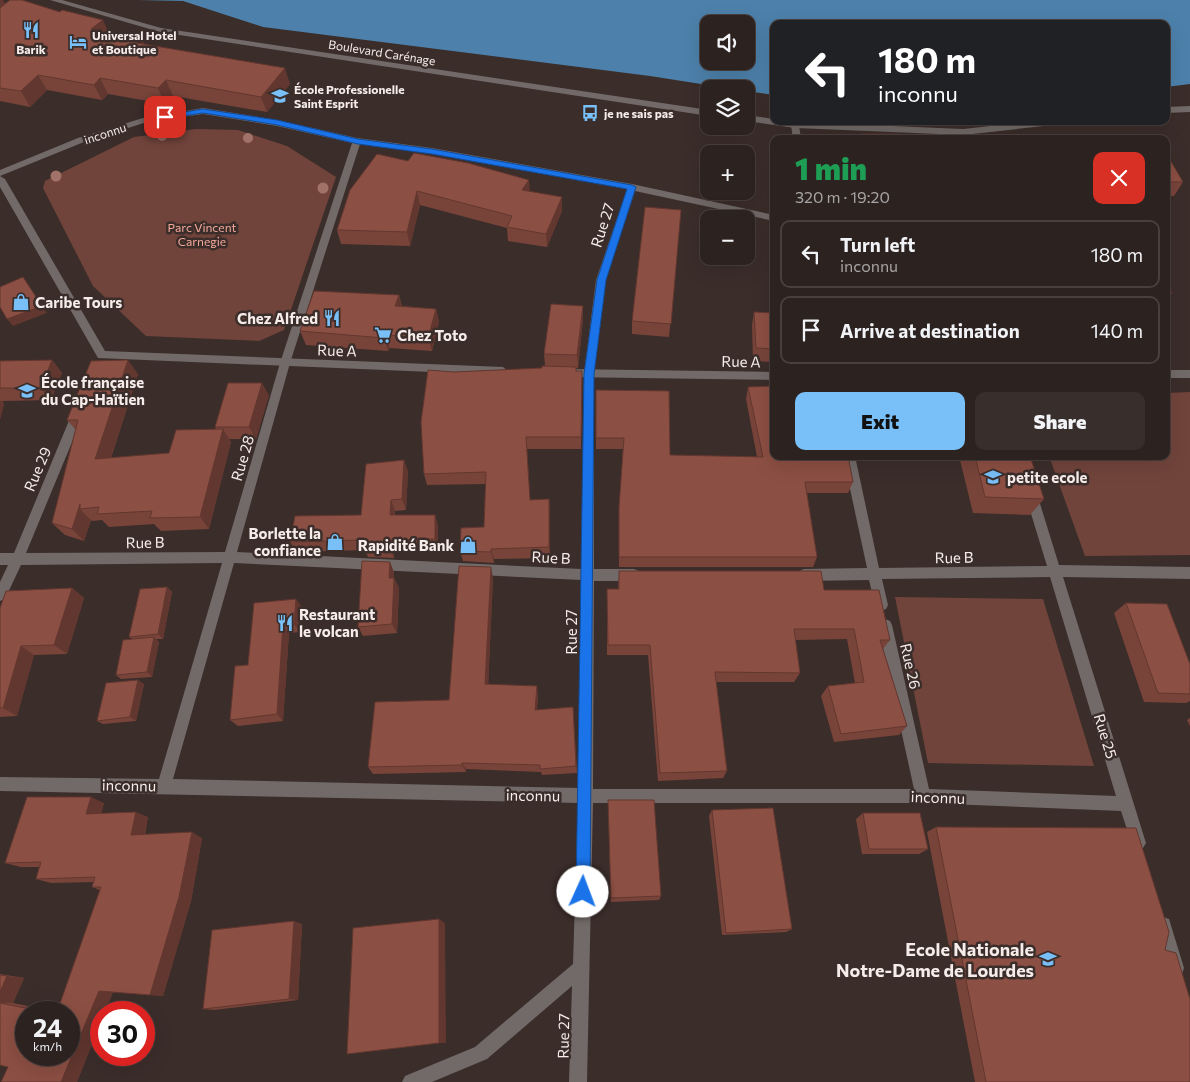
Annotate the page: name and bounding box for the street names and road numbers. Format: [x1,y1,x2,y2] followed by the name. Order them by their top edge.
[327,37,437,67] street label: Boulevard Carénage
[82,120,128,146] street label: inconnu
[586,201,618,249] street label: Rue 27
[317,340,357,360] street label: Rue A
[721,352,761,370] street label: Rue A
[227,433,257,483] street label: Rue 28
[20,444,54,494] street label: Rue 29
[125,533,165,551] street label: Rue B
[531,547,571,567] street label: Rue B
[934,548,974,566] street label: Rue B
[562,609,580,655] street label: Rue 27
[897,641,925,691] street label: Rue 26
[1091,711,1121,761] street label: Rue 25
[102,776,156,794] street label: inconnu
[506,786,560,804] street label: inconnu
[910,787,966,807] street label: inconnu
[554,1013,572,1059] street label: Rue 27

